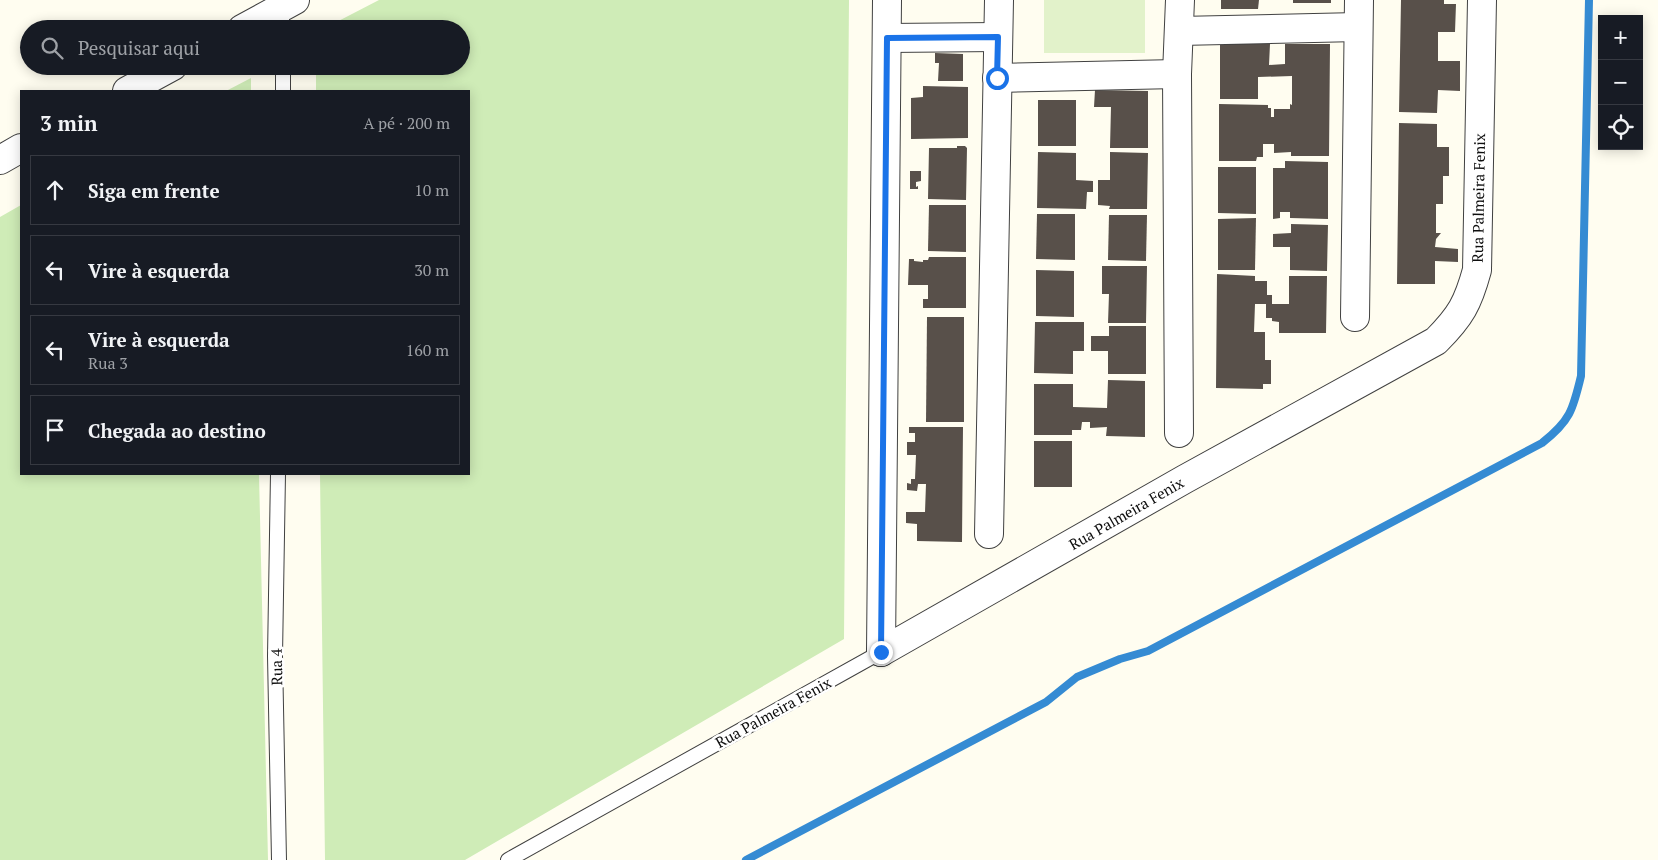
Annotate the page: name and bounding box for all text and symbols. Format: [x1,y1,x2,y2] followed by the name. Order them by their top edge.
[1598,15,1643,150] map controls
[1598,15,1643,60] button: +
[20,20,470,75] search box
[38,34,66,62] icon: search
[78,35,200,60] text: Pesquisar aqui
[1598,60,1643,105] button: −
[986,67,1009,90] route start
[1598,105,1643,150] button: locate
[40,109,97,137] text: 3 min
[363,112,450,134] text: A pé · 200 m
[1467,133,1489,263] street label: Rua Palmeira Fenix
[41,176,69,204] icon: ahead
[88,178,220,203] text: Siga em frente
[414,179,449,201] text: 10 m
[41,256,69,284] icon: left
[88,258,230,283] text: Vire à esquerda
[414,259,449,281] text: 30 m
[88,327,230,352] text: Vire à esquerda
[41,336,69,364] icon: left
[406,339,449,361] text: 160 m
[88,352,128,374] text: Rua 3
[41,416,69,444] icon: arrive
[88,418,266,443] text: Chegada ao destino
[1065,472,1187,554] street label: Rua Palmeira Fenix
[870,641,893,664] route end
[266,648,286,686] street label: Rua 4
[712,672,835,752] street label: Rua Palmeira Fenix

